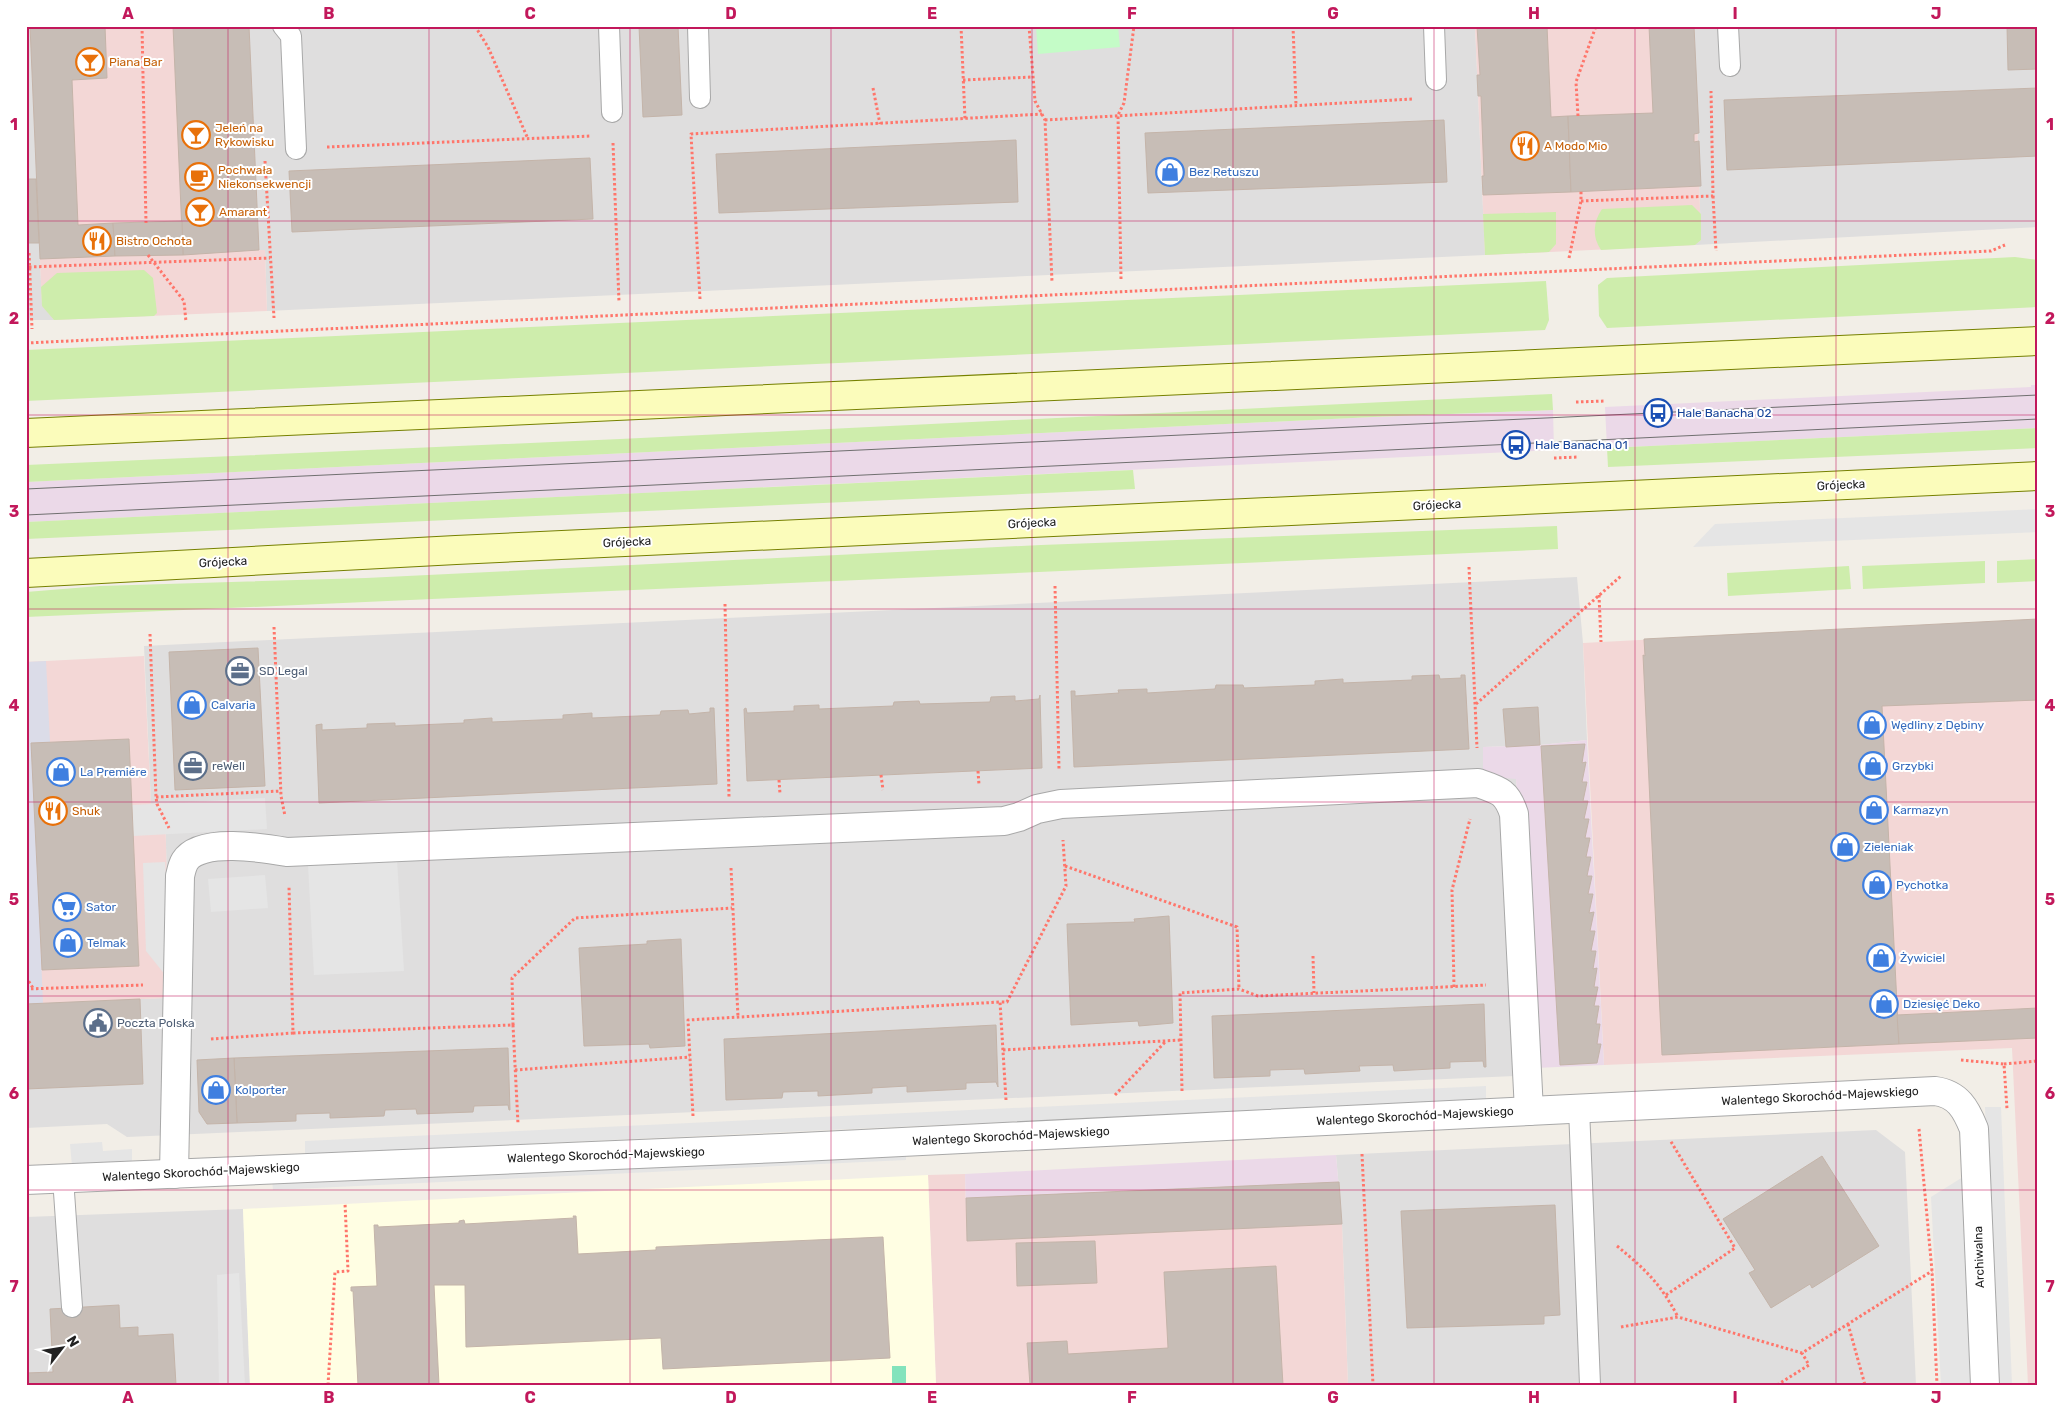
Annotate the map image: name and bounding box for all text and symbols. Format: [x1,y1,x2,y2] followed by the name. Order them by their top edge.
[122,4,134,23] text: A
[323,4,335,23] text: B
[524,4,536,23] text: C
[725,4,737,23] text: D
[927,4,937,23] text: E
[1127,4,1137,23] text: F
[1327,4,1339,23] text: G
[1528,4,1540,23] text: H
[1732,4,1738,23] text: I
[1931,4,1941,23] text: J
[75,47,105,77] bar icon: Piana Bar
[109,55,163,69] place label: Piana Bar
[10,115,18,134] text: 1
[2046,115,2054,134] text: 1
[181,120,211,150] bar icon: Jeleń na Rykowisku
[215,121,274,149] place label: Jeleń na Rykowisku
[1510,131,1540,161] restaurant icon: A Modo Mio
[1544,139,1607,153] place label: A Modo Mio
[1155,157,1185,187] shop icon: Bez Retuszu
[184,162,214,192] cafe icon: Pochwała Niekonsekwencji
[218,163,311,191] place label: Pochwała Niekonsekwencji
[1189,165,1259,179] place label: Bez Retuszu
[185,197,215,227] bar icon: Amarant
[219,205,268,219] place label: Amarant
[82,226,112,256] restaurant icon: Bistro Ochota
[116,234,192,248] place label: Bistro Ochota
[9,309,19,328] text: 2
[2045,309,2055,328] text: 2
[1643,398,1673,428] bus stop icon: Hale Banacha 02
[1677,406,1771,420] place label: Hale Banacha 02
[1501,430,1531,460] bus stop icon: Hale Banacha 01
[1535,438,1628,452] place label: Hale Banacha 01
[1816,477,1866,493] street label: Grójecka
[1412,497,1462,513] street label: Grójecka
[9,502,19,521] text: 3
[2045,502,2055,521] text: 3
[1007,515,1057,531] street label: Grójecka
[602,534,652,550] street label: Grójecka
[198,554,248,570] street label: Grójecka
[225,656,255,686] office icon: SD Legal
[259,664,308,678] place label: SD Legal
[177,690,207,720] shop icon: Calvaria
[9,696,20,715] text: 4
[2045,696,2056,715] text: 4
[211,698,256,712] place label: Calvaria
[1857,710,1887,740] shop icon: Wędliny z Dębiny
[1891,718,1985,732] place label: Wędliny z Dębiny
[178,751,208,781] office icon: reWell
[1858,751,1888,781] shop icon: Grzybki
[46,757,76,787] shop icon: La Premiére
[212,759,245,773] place label: reWell
[1892,759,1934,773] place label: Grzybki
[80,765,147,779] place label: La Premiére
[1859,795,1889,825] shop icon: Karmazyn
[38,796,68,826] restaurant icon: Shuk
[1893,803,1949,817] place label: Karmazyn
[72,804,101,818] place label: Shuk
[1830,832,1860,862] shop icon: Zieleniak
[1864,840,1914,854] place label: Zieleniak
[1862,870,1892,900] shop icon: Pychotka
[1896,878,1948,892] place label: Pychotka
[9,890,19,909] text: 5
[2045,890,2055,909] text: 5
[52,892,82,922] supermarket icon: Sator
[86,900,117,914] place label: Sator
[53,928,83,958] shop icon: Telmak
[87,936,127,950] place label: Telmak
[1866,943,1896,973] shop icon: Żywiciel
[1900,951,1945,965] place label: Żywiciel
[1869,989,1899,1019] shop icon: Dziesięć Deko
[1903,997,1980,1011] place label: Dziesięć Deko
[83,1008,113,1038] public building icon: Poczta Polska
[117,1016,195,1030] place label: Poczta Polska
[201,1075,231,1105] shop icon: Kolporter
[235,1083,287,1097] place label: Kolporter
[9,1084,19,1103] text: 6
[1721,1084,1919,1108] street label: Walentego Skorochód-Majewskiego
[2045,1084,2055,1103] text: 6
[1316,1104,1514,1128] street label: Walentego Skorochód-Majewskiego
[912,1124,1110,1148] street label: Walentego Skorochód-Majewskiego
[507,1145,705,1165] street label: Walentego Skorochód-Majewskiego
[102,1160,300,1184] street label: Walentego Skorochód-Majewskiego
[1971,1226,1987,1288] street label: Archiwalna
[9,1277,19,1296] text: 7
[2045,1277,2055,1296] text: 7
[38,1324,88,1374] north arrow
[63,1333,83,1350] text: N
[122,1388,134,1407] text: A
[323,1388,335,1407] text: B
[524,1388,536,1407] text: C
[725,1388,737,1407] text: D
[927,1388,937,1407] text: E
[1127,1388,1137,1407] text: F
[1327,1388,1339,1407] text: G
[1528,1388,1540,1407] text: H
[1732,1388,1738,1407] text: I
[1931,1388,1941,1407] text: J

